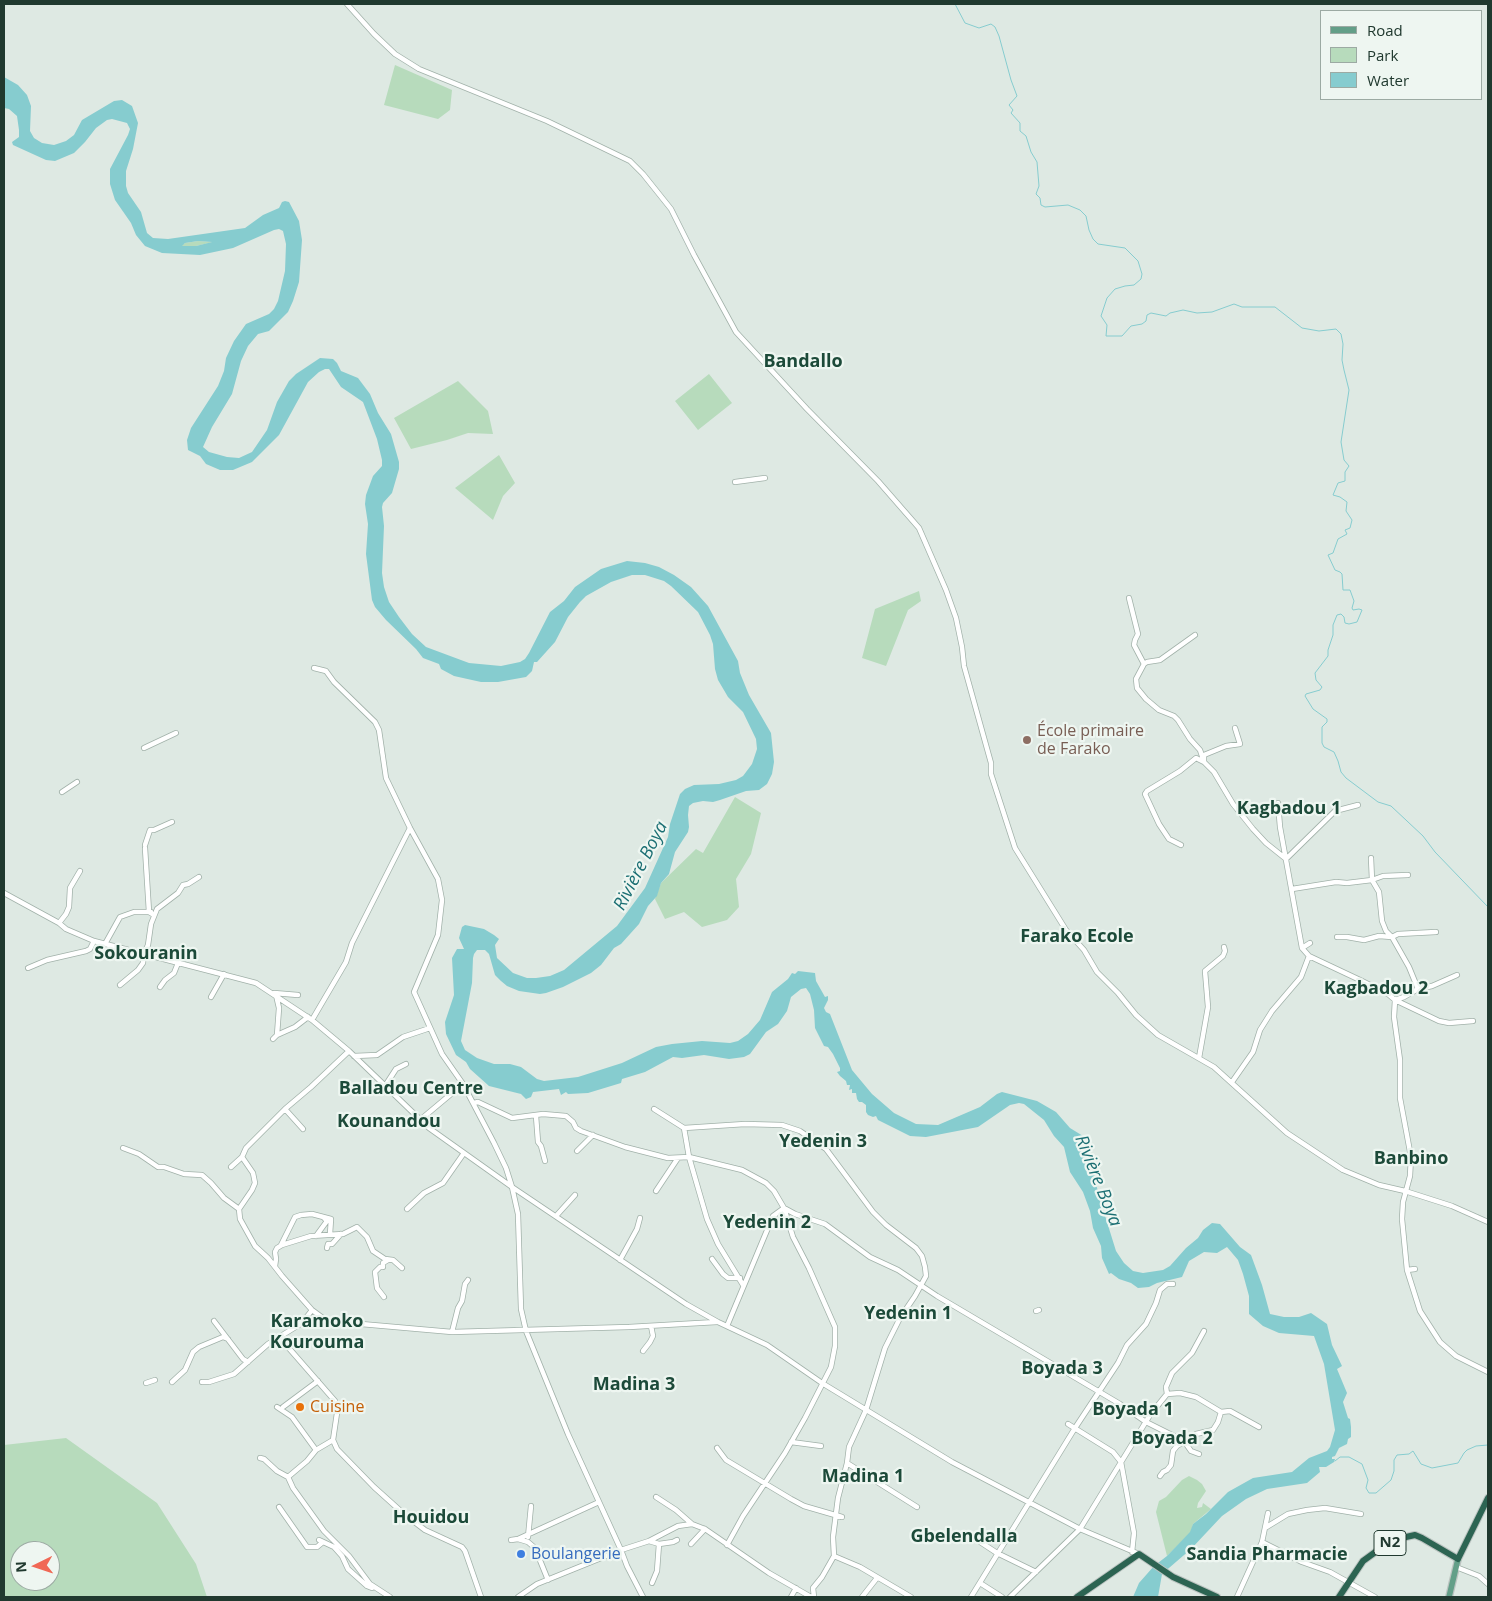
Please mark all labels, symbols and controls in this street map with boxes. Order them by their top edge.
legend [1320,10,1482,100]
text: Road [1367,20,1403,40]
text: Park [1367,45,1398,65]
text: Water [1367,70,1409,90]
district label: Bandallo [763,351,843,373]
place label: École primaire de Farako [1037,721,1144,759]
marker: École primaire de Farako [1021,734,1033,746]
district label: Kagbadou 1 [1237,798,1341,820]
water label: Rivière Boya [609,818,673,914]
district label: Farako Ecole [1020,926,1134,948]
district label: Sokouranin [94,943,198,965]
district label: Kagbadou 2 [1324,978,1428,1000]
district label: Balladou Centre [339,1078,483,1100]
district label: Kounandou [337,1111,441,1133]
district label: Yedenin 3 [779,1131,867,1153]
water label: Rivière Boya [1070,1132,1126,1230]
district label: Banbino [1374,1148,1448,1170]
district label: Yedenin 2 [723,1212,811,1234]
district label: Yedenin 1 [864,1303,952,1325]
district label: Karamoko Kourouma [270,1311,364,1354]
district label: Boyada 3 [1021,1358,1103,1380]
district label: Madina 3 [593,1374,675,1396]
place label: Cuisine [310,1397,364,1417]
district label: Boyada 1 [1092,1399,1174,1421]
marker: Cuisine [294,1401,306,1413]
district label: Boyada 2 [1131,1428,1213,1450]
district label: Madina 1 [822,1466,904,1488]
district label: Houidou [393,1507,469,1529]
district label: Gbelendalla [910,1526,1018,1548]
road number: N2 [1374,1530,1406,1556]
north arrow [10,1541,60,1591]
place label: Boulangerie [531,1544,621,1564]
district label: Sandia Pharmacie [1186,1544,1348,1566]
marker: Boulangerie [515,1548,527,1560]
text: N [11,1561,30,1573]

